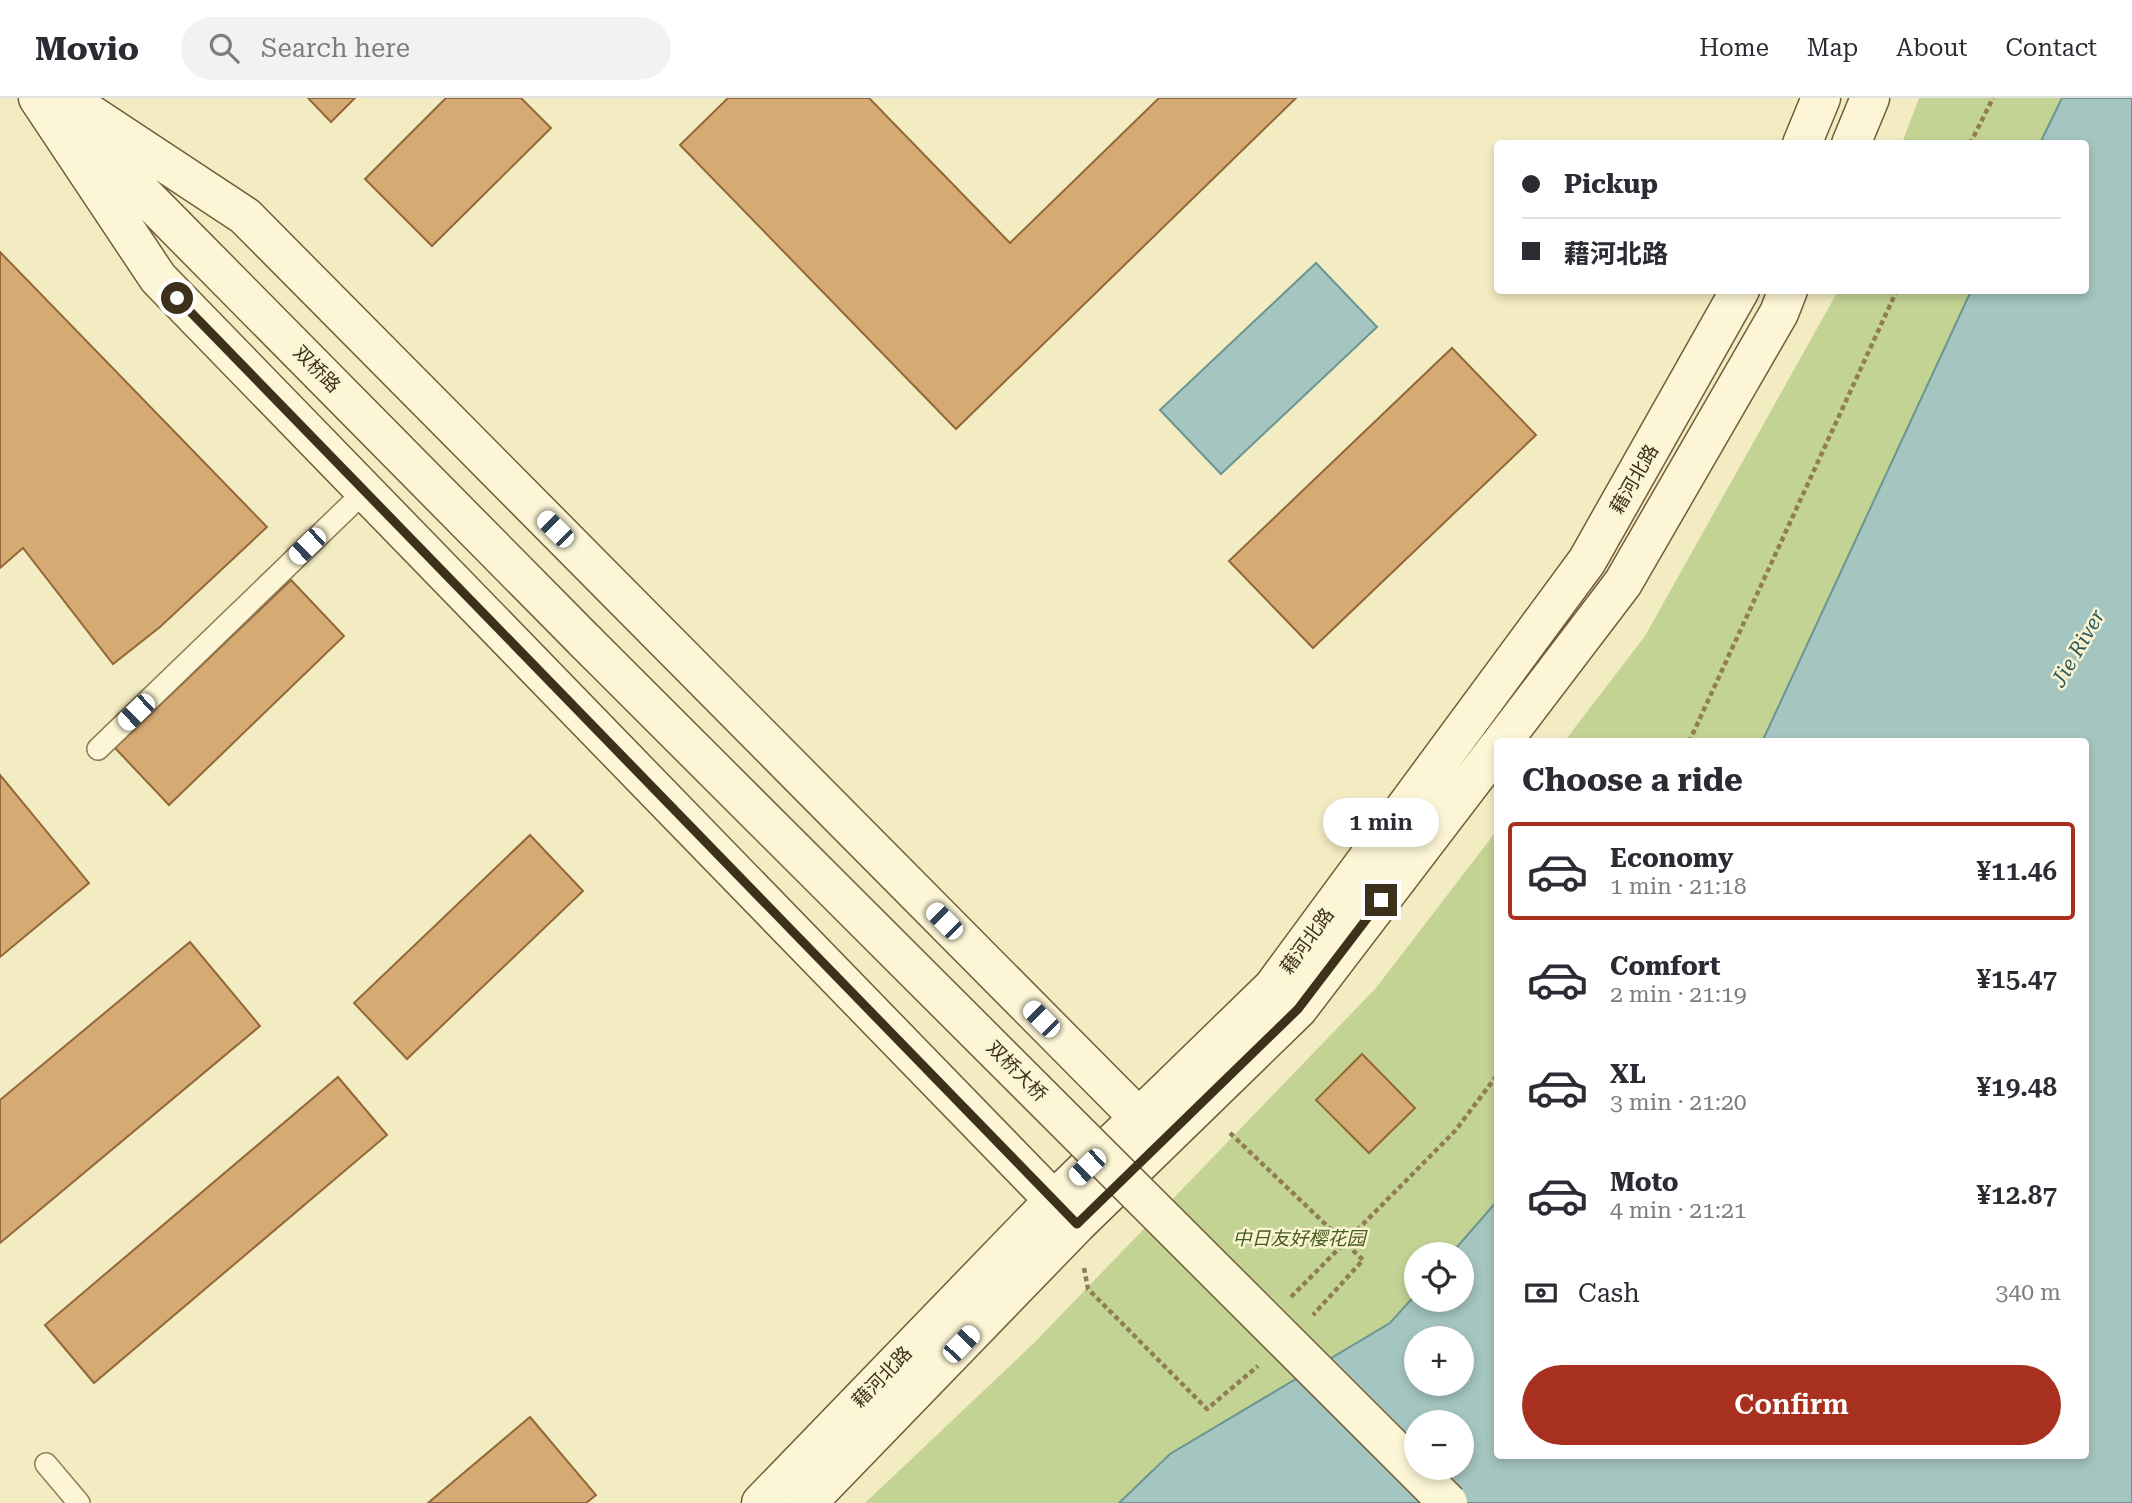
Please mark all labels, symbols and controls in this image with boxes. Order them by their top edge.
search box [181,17,671,80]
text: Movio [35,29,139,68]
icon: search [205,29,243,67]
text: Search here [261,33,410,63]
text: Home [1699,34,1769,62]
text: Map [1807,34,1858,62]
text: About [1896,34,1967,62]
text: Contact [2005,34,2097,62]
text: Pickup [1564,169,1658,199]
text: 藉河北路 [1564,239,1668,269]
route start [161,282,193,314]
street label: 双桥路 [289,341,345,397]
street label: 藉河北路 [1605,440,1663,518]
car [533,507,578,551]
car [285,524,330,568]
water label: Jie River [2046,605,2110,692]
car [114,690,159,734]
text: Choose a ride [1522,761,1743,799]
callout: 1 min [1323,798,1439,848]
text: 1 min [1349,809,1413,836]
icon: car [1526,840,1589,903]
text: Economy [1610,843,1733,873]
text: ¥11.46 [1977,856,2057,886]
text: 1 min · 21:18 [1610,873,1747,900]
route end [1365,884,1397,916]
car [922,899,967,943]
street label: 藉河北路 [1275,903,1339,979]
icon: car [1526,948,1589,1011]
text: Comfort [1610,951,1720,981]
text: ¥15.47 [1977,964,2057,994]
text: 2 min · 21:19 [1610,981,1747,1008]
car [1019,997,1064,1041]
street label: 双桥大桥 [982,1036,1052,1106]
icon: car [1526,1056,1589,1119]
text: XL [1610,1059,1646,1089]
text: ¥19.48 [1977,1072,2057,1102]
text: 3 min · 21:20 [1610,1089,1747,1116]
car [1065,1145,1110,1189]
icon: car [1526,1164,1589,1227]
text: Moto [1610,1167,1679,1197]
text: ¥12.87 [1977,1180,2057,1210]
text: 4 min · 21:21 [1610,1197,1747,1224]
park label: 中日友好樱花园 [1232,1227,1368,1250]
map controls [1404,1242,1474,1480]
button: locate [1404,1242,1474,1312]
icon: cash [1522,1274,1560,1312]
text: Cash [1578,1278,1640,1308]
text: 340 m [1996,1279,2061,1306]
car [939,1322,984,1366]
button: + [1404,1326,1474,1396]
street label: 藉河北路 [847,1342,917,1412]
button: Confirm [1522,1365,2061,1445]
button: − [1404,1410,1474,1480]

